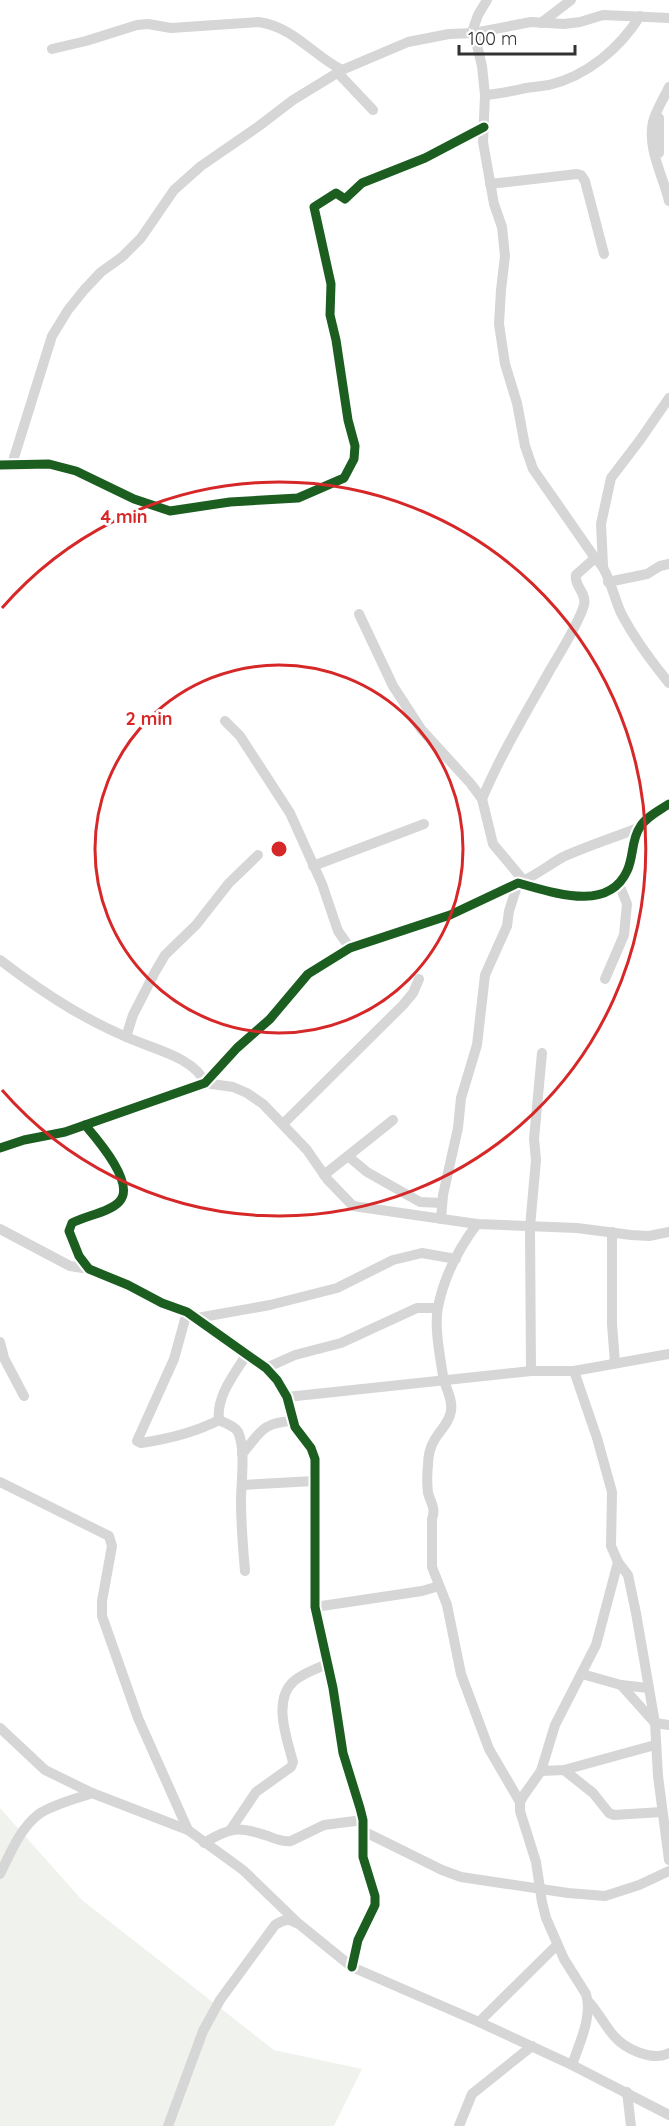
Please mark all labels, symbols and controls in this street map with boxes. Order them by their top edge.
scale bar [459,18,574,56]
text: 100 m [468,27,517,50]
text: 4 min [100,505,148,528]
text: 2 min [126,707,172,730]
centre of rings [269,839,289,859]

